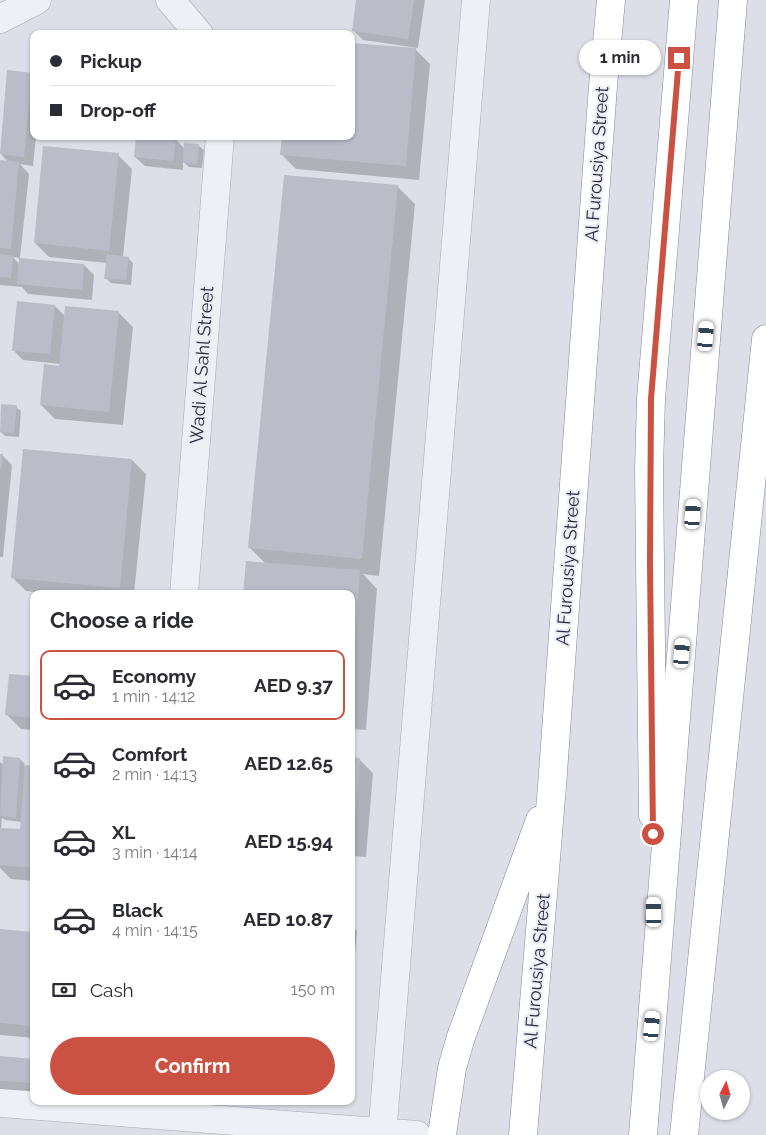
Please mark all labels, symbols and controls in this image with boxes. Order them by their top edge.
callout: 1 min [579,40,662,76]
route end [668,47,690,69]
text: 1 min [600,48,640,67]
text: Pickup [80,50,142,72]
street label: Al Furousiya Street [581,86,612,242]
text: Drop-off [80,99,156,121]
street label: Wadi Al Sahl Street [186,285,217,445]
car [697,320,714,352]
street label: Al Furousiya Street [552,490,583,646]
car [684,499,701,529]
text: Choose a ride [50,607,194,633]
car [673,637,690,669]
icon: car [52,663,97,708]
text: Economy [112,665,196,687]
text: AED 9.37 [254,674,333,696]
text: 1 min · 14:12 [112,687,195,706]
icon: car [52,741,97,786]
text: Comfort [112,743,187,765]
text: AED 12.65 [244,752,333,774]
text: 2 min · 14:13 [112,765,197,784]
icon: car [52,819,97,864]
text: XL [112,821,135,843]
route start [642,823,664,845]
text: AED 15.94 [244,830,333,852]
text: 3 min · 14:14 [112,843,198,862]
street label: Al Furousiya Street [519,892,554,1049]
icon: car [52,897,97,942]
car [646,897,661,927]
text: Black [112,899,163,921]
text: AED 10.87 [243,908,333,930]
text: 4 min · 14:15 [112,921,198,940]
icon: cash [50,976,78,1004]
text: Cash [90,979,134,1001]
text: 150 m [291,980,335,999]
car [643,1010,660,1042]
button: Confirm [50,1037,335,1095]
north arrow [700,1070,750,1120]
map controls [700,1070,750,1120]

